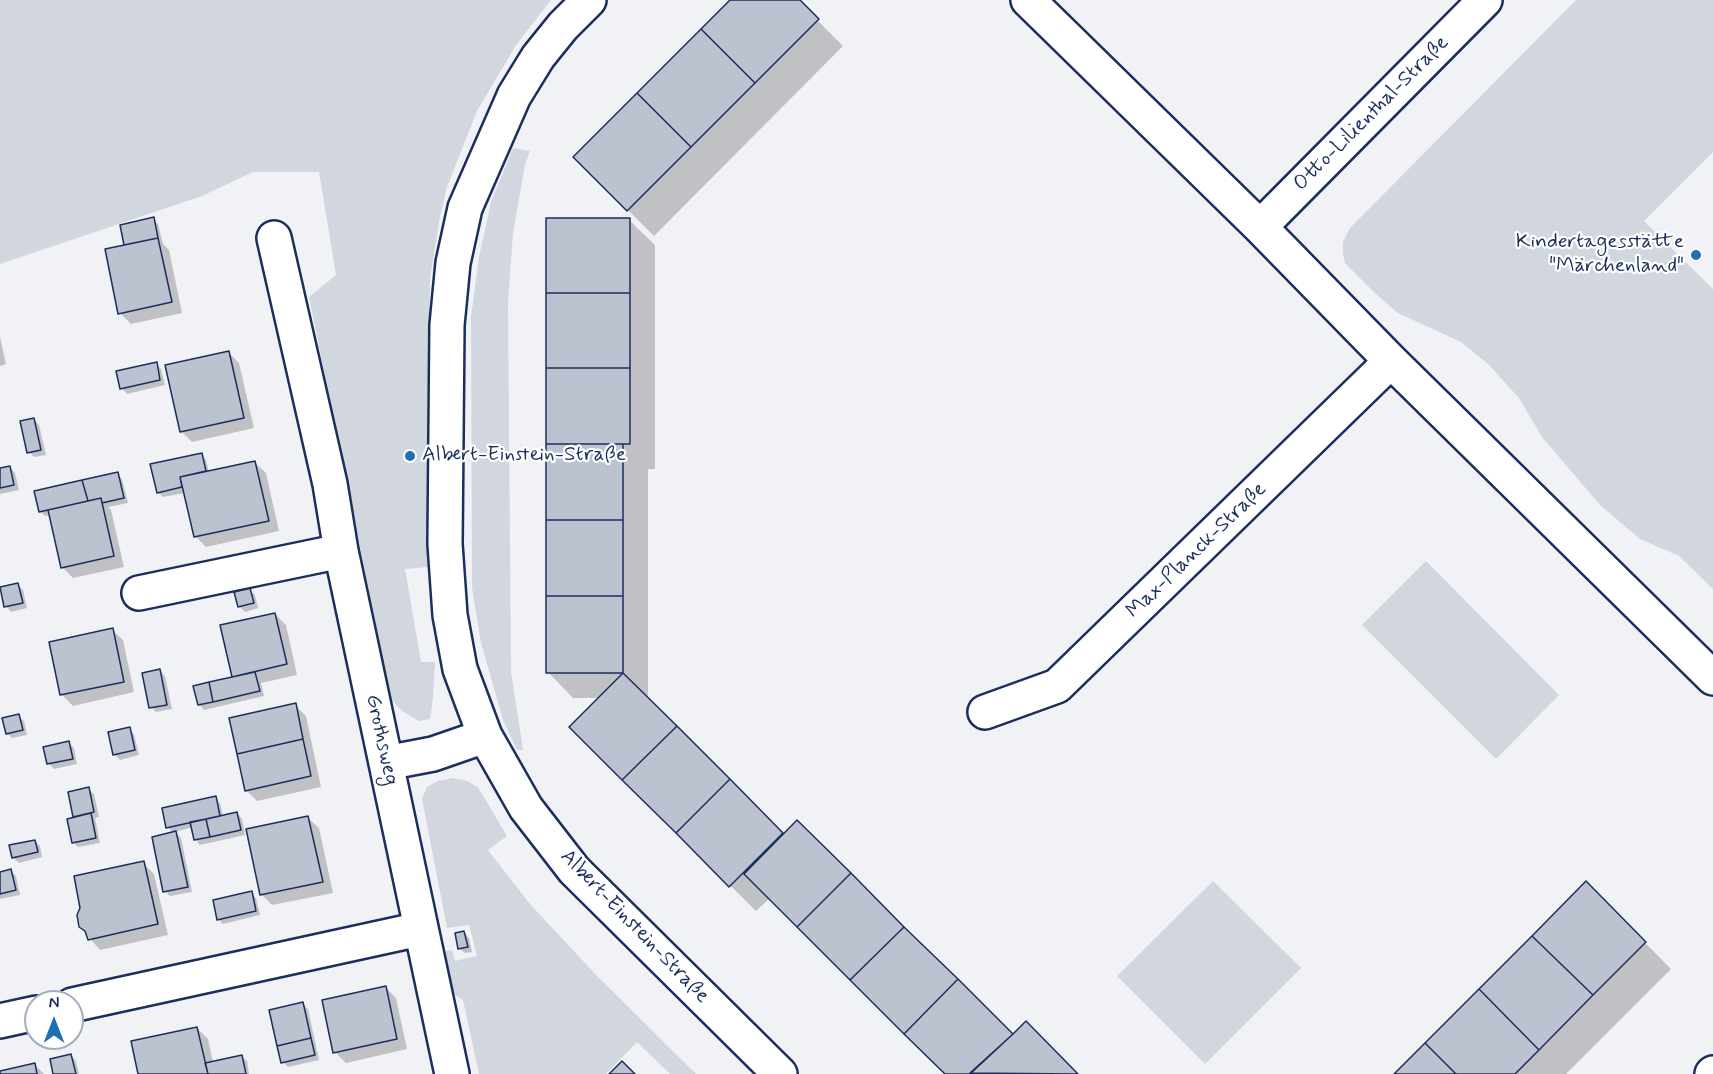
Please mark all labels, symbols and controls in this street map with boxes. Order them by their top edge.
street label: Otto-Lilienthal-Straße [1289,31,1455,197]
place label: Kindertagesstätte "Märchenland" [1516,230,1684,280]
marker: Kindertagesstätte "Märchenland" [1689,248,1703,262]
place label: Albert-Einstein-Straße [422,443,626,469]
marker: Albert-Einstein-Straße [403,449,417,463]
street label: Max-Planck-Straße [1122,478,1272,624]
street label: Grothsweg [359,692,403,788]
street label: Albert-Einstein-Straße [554,845,714,1009]
north arrow [24,990,84,1050]
text: N [49,993,59,1014]

